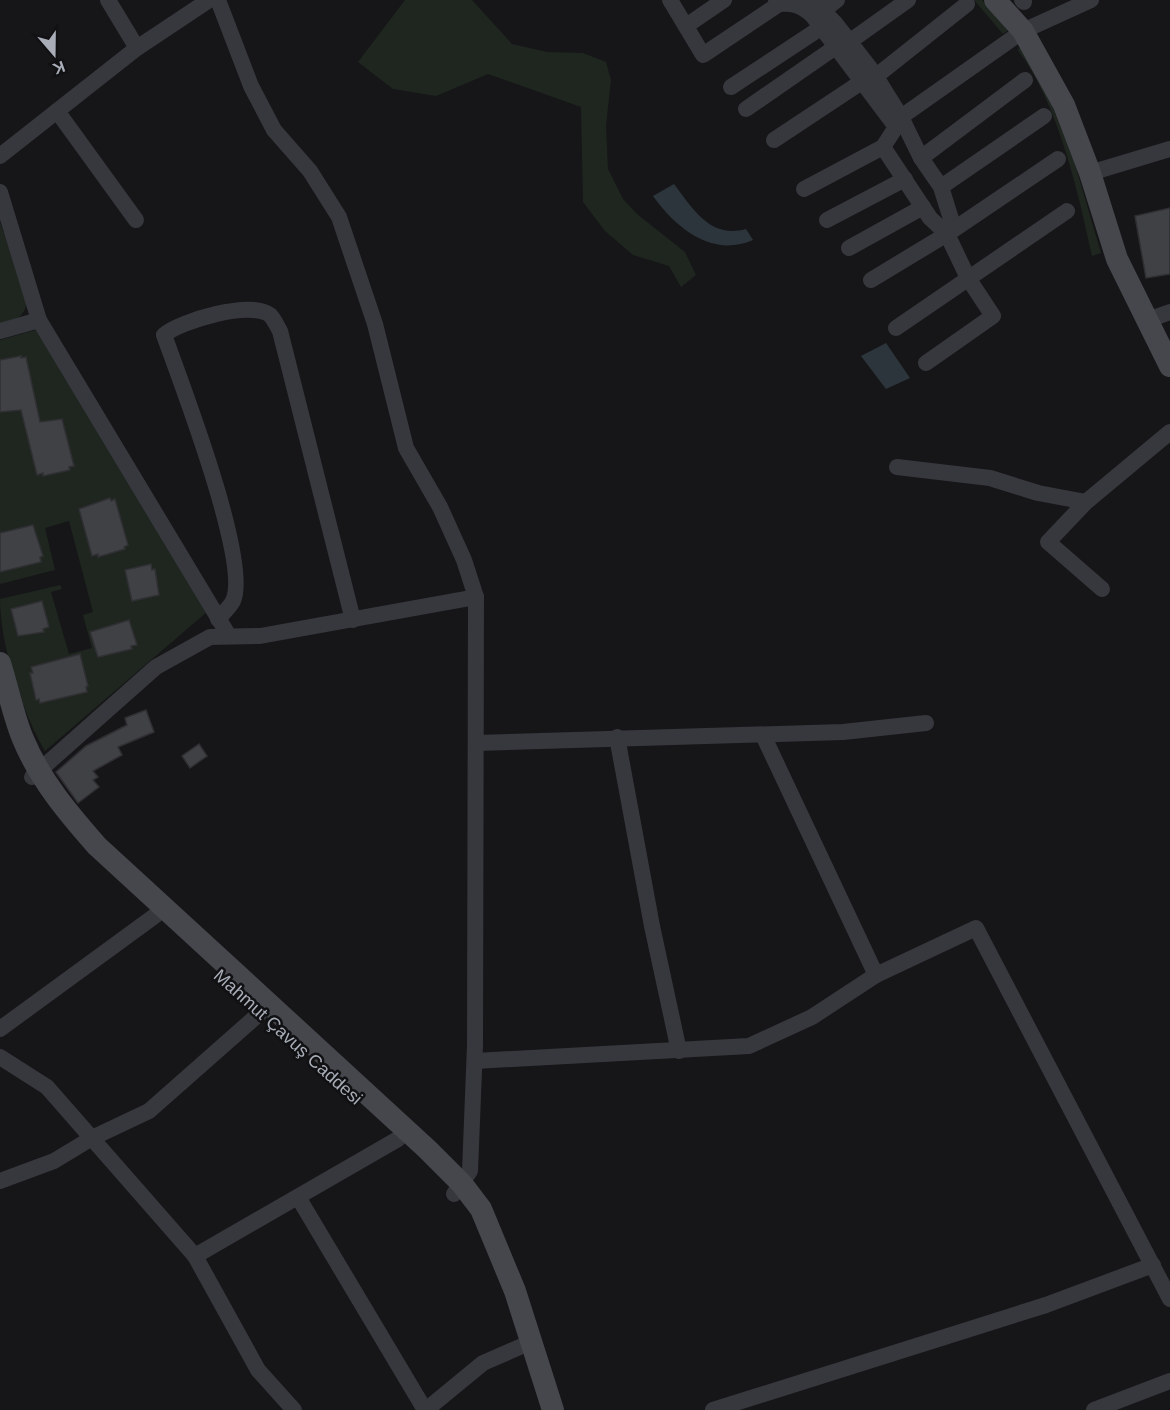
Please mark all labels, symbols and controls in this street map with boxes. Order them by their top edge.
north arrow [24,24,84,84]
text: K [50,58,67,78]
street label: Mahmut Çavuş Caddesi [210,965,366,1109]

